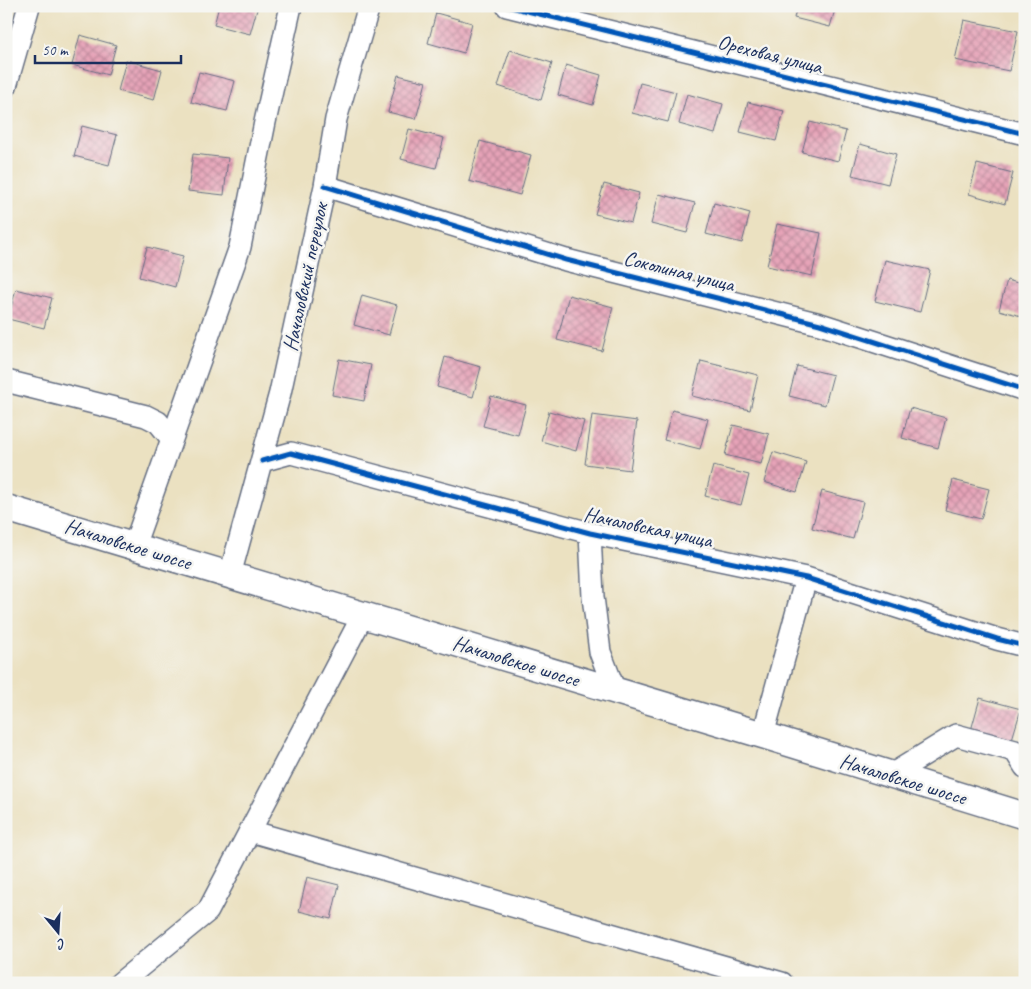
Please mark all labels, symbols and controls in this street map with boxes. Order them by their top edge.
street label: Ореховая улица [715,28,827,80]
scale bar [35,32,181,64]
text: 50 m [42,41,69,60]
street label: Началовский переулок [277,198,334,353]
street label: Соколиная улица [621,245,739,298]
street label: Началовская улица [581,501,716,554]
street label: Началовское шоссе [62,512,196,576]
street label: Началовское шоссе [450,629,584,693]
street label: Началовское шоссе [837,747,971,811]
north arrow [32,906,82,956]
text: С [54,935,68,954]

